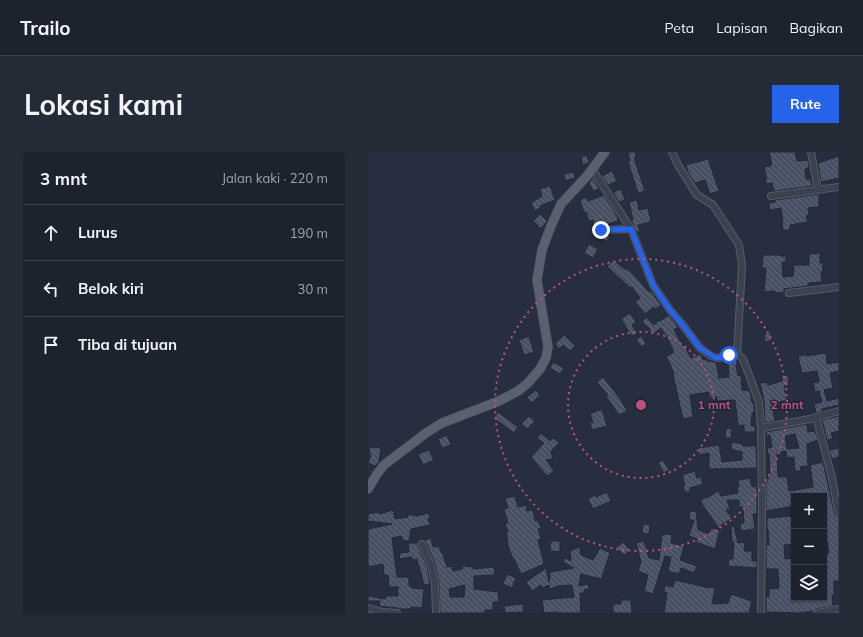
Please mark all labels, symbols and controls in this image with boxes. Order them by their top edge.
text: Trailo [20,16,71,40]
text: Peta [665,19,694,37]
text: Lapisan [716,19,768,37]
text: Bagikan [790,19,843,37]
button: Rute [772,85,839,123]
text: Lokasi kami [24,87,183,122]
text: 3 mnt [40,168,87,189]
text: Jalan kaki · 220 m [222,170,328,186]
route end [592,221,610,239]
icon: ahead [40,222,62,244]
text: Lurus [78,223,118,242]
text: 190 m [290,225,328,241]
icon: left [40,278,62,300]
text: Belok kiri [78,279,144,298]
text: 30 m [298,281,328,297]
icon: arrive [40,334,62,356]
text: Tiba di tujuan [78,335,177,354]
route start [720,346,738,364]
text: 1 mnt [697,397,731,412]
text: 2 mnt [770,397,804,412]
centre of rings [634,398,648,412]
map controls [791,493,827,601]
button: + [791,493,827,529]
button: − [791,529,827,565]
button: layers [791,565,827,601]

